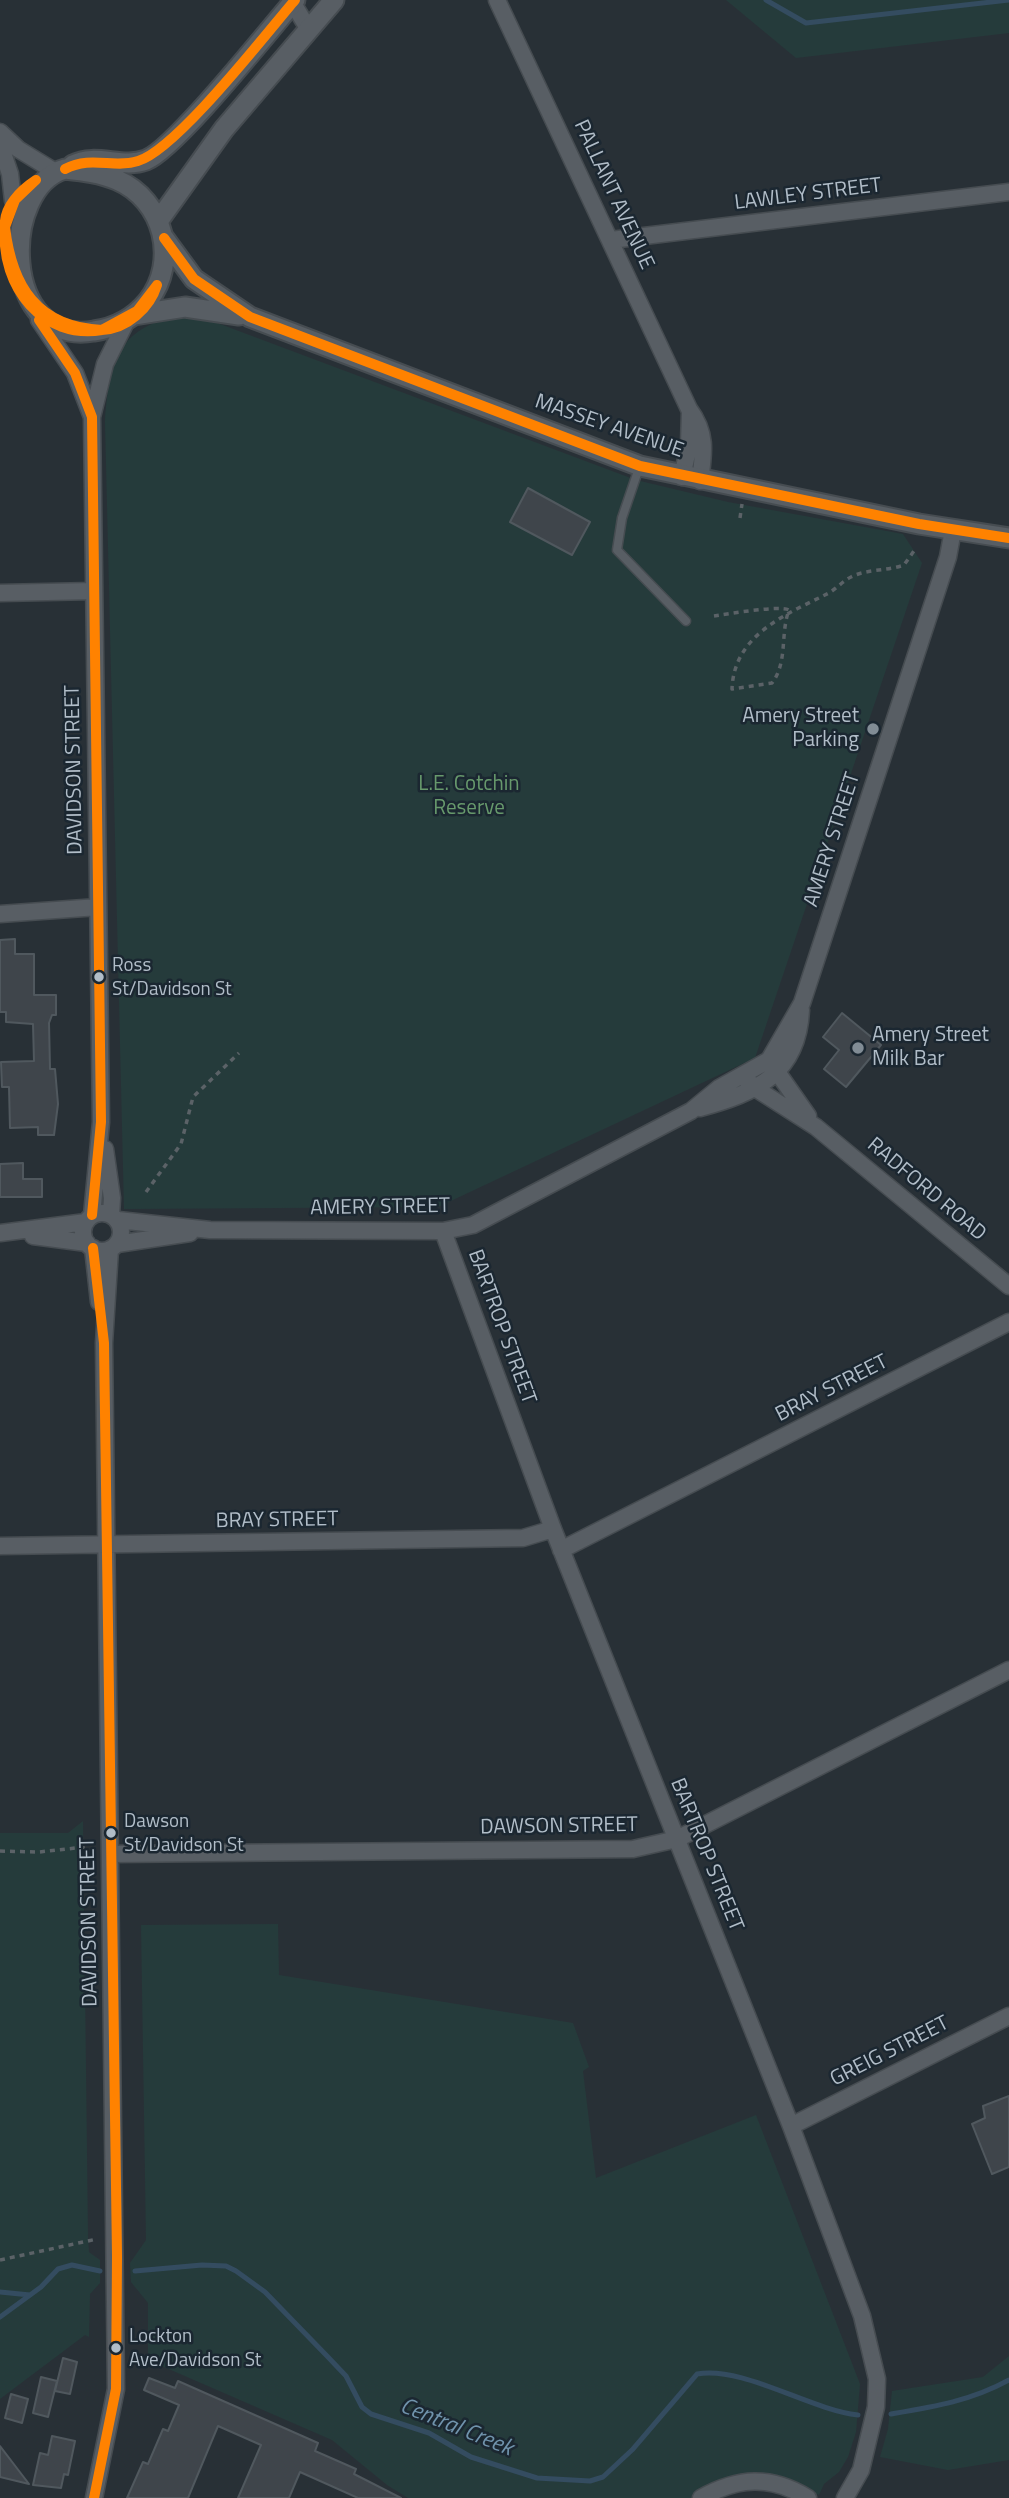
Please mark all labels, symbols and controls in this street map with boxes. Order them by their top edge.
street label: PALLANT AVENUE [567,116,659,274]
street label: LAWLEY STREET [733,173,883,217]
street label: MASSEY AVENUE [531,390,687,464]
street label: DAVIDSON STREET [61,685,89,855]
place label: Amery Street Parking [742,704,859,754]
marker: Amery Street Parking [865,721,881,737]
street label: AMERY STREET [799,770,867,910]
park label: L.E. Cotchin Reserve [418,772,520,822]
place label: Ross St/Davidson St [112,955,232,999]
marker: Ross St/Davidson St [92,970,106,984]
place label: Amery Street Milk Bar [872,1023,989,1073]
marker: Amery Street Milk Bar [850,1040,866,1056]
street label: RADFORD ROAD [862,1133,990,1247]
street label: AMERY STREET [310,1194,450,1222]
street label: BARTROP STREET [461,1246,541,1408]
street label: BRAY STREET [772,1350,892,1428]
street label: BRAY STREET [215,1507,339,1535]
street label: BARTROP STREET [664,1775,748,1935]
place label: Dawson St/Davidson St [124,1811,244,1855]
street label: DAWSON STREET [480,1813,638,1841]
marker: Dawson St/Davidson St [104,1826,118,1840]
street label: DAVIDSON STREET [76,1837,104,2007]
street label: GREIG STREET [826,2011,954,2093]
place label: Lockton Ave/Davidson St [129,2326,261,2370]
marker: Lockton Ave/Davidson St [109,2341,123,2355]
water label: Central Creek [396,2393,516,2463]

